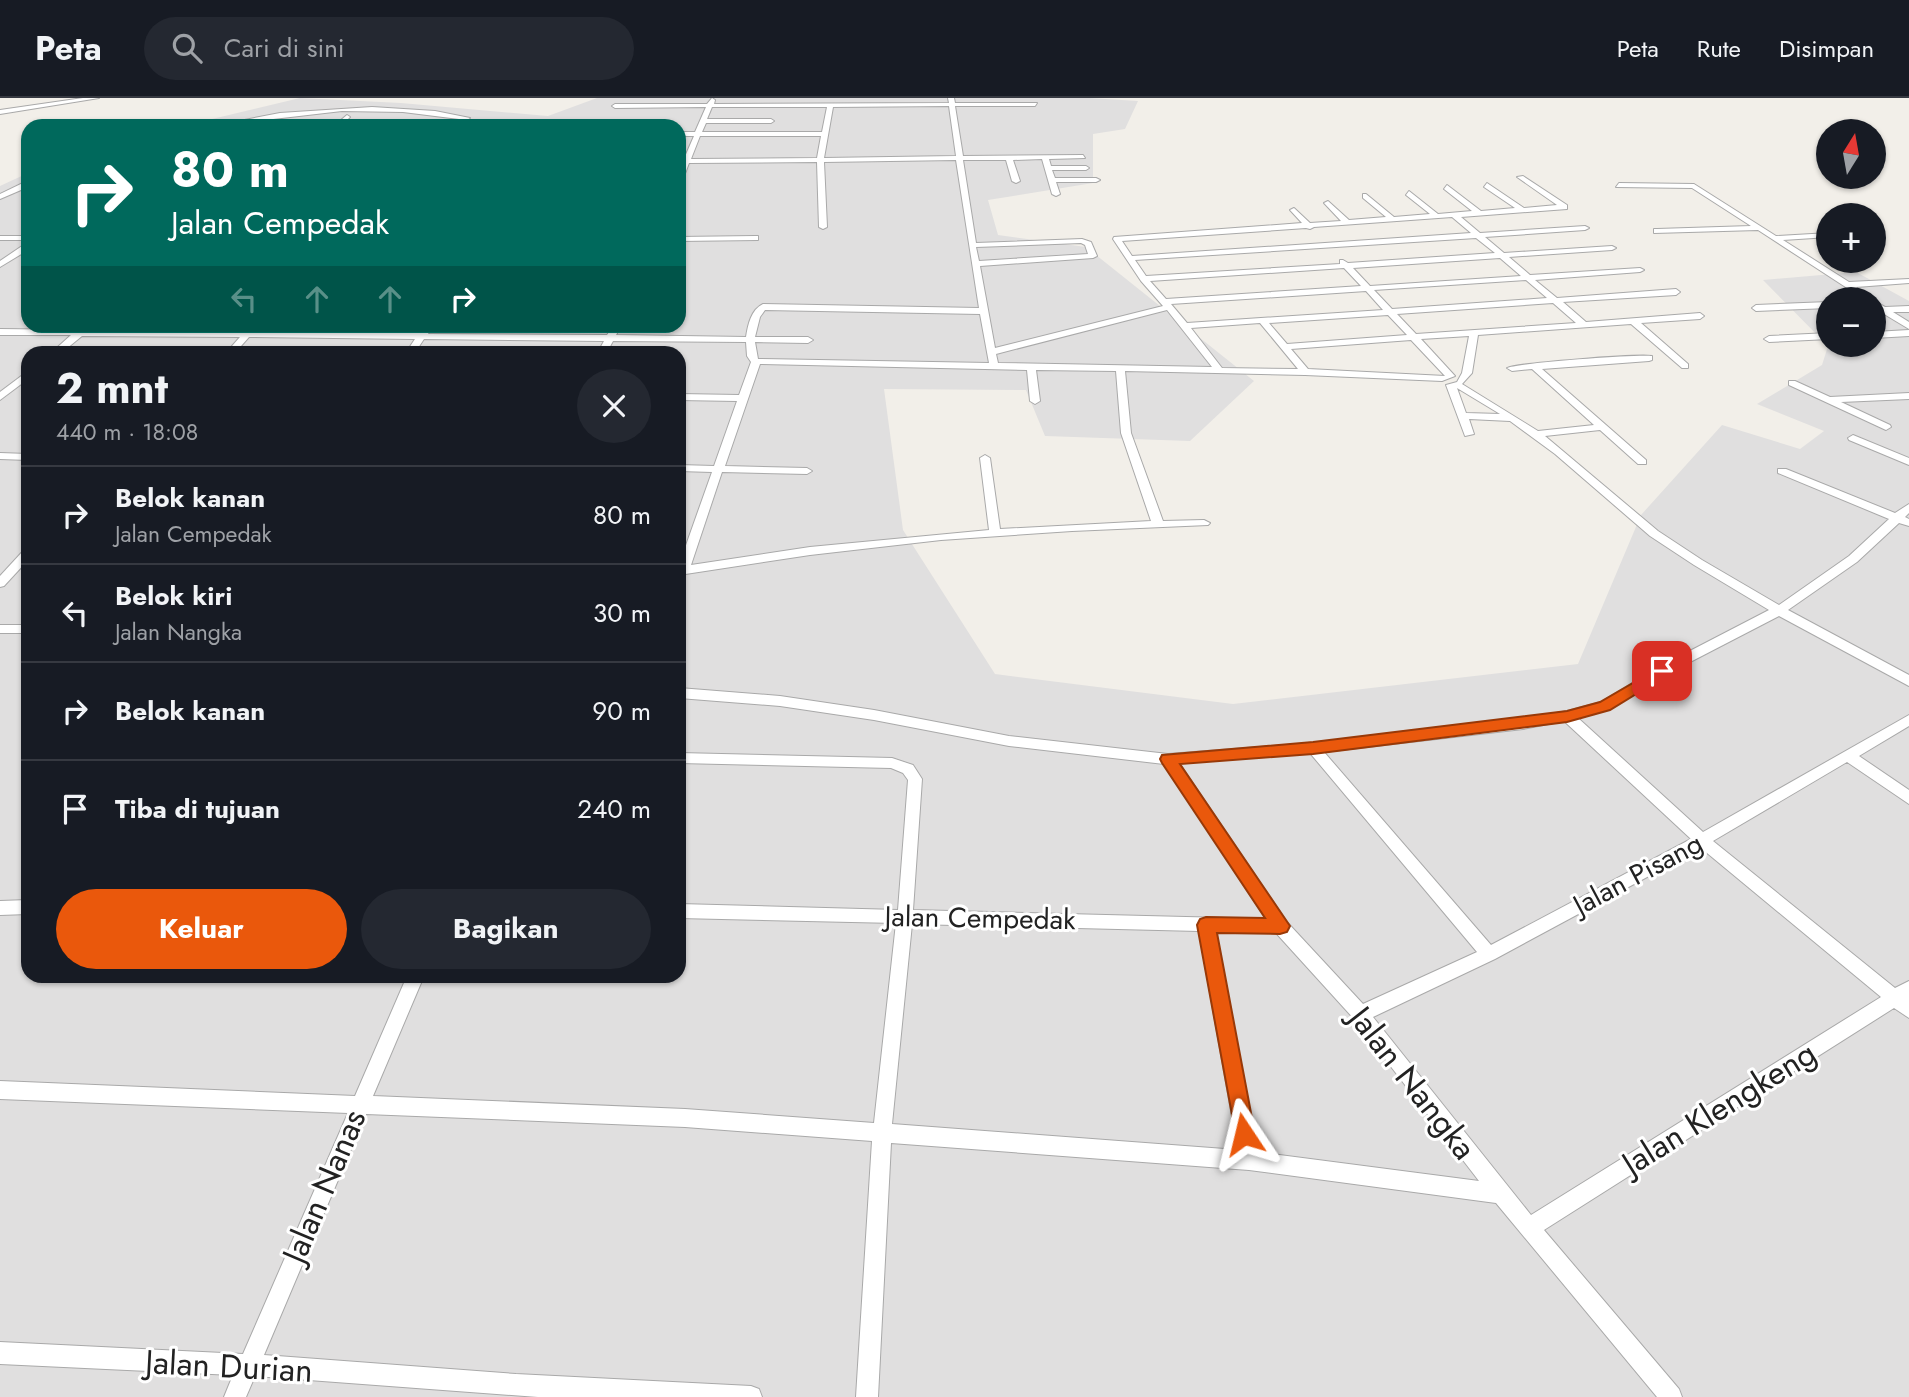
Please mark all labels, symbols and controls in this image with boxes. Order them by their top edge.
search box [144,17,634,80]
text: Peta [35,25,102,72]
icon: search [168,29,206,67]
text: Cari di sini [224,29,345,67]
text: Peta [1617,31,1659,66]
text: Rute [1697,31,1741,66]
text: Disimpan [1779,31,1874,66]
north arrow [1816,119,1886,189]
map controls [1816,119,1886,357]
text: 80 m [171,135,289,205]
icon: right [56,147,147,238]
text: Jalan Cempedak [171,200,389,246]
button: + [1816,203,1886,273]
icon: left [225,280,263,318]
icon: ahead [298,280,336,318]
icon: ahead [371,280,409,318]
icon: right [444,280,482,318]
button: − [1816,287,1886,357]
text: 2 mnt [56,358,168,419]
button: close [577,369,651,443]
text: 440 m · 18:08 [56,415,198,449]
text: Belok kanan [115,479,265,517]
icon: right [56,496,94,534]
text: 80 m [593,496,651,534]
text: Jalan Cempedak [115,517,272,551]
text: Belok kiri [115,577,232,615]
icon: left [56,594,94,632]
text: 30 m [593,594,651,632]
text: Jalan Nangka [115,615,242,649]
pin [1632,641,1692,701]
icon: arrive [1643,652,1681,690]
icon: right [56,692,94,730]
text: Belok kanan [115,692,265,730]
text: 90 m [592,692,651,730]
icon: arrive [56,790,94,828]
text: Tiba di tujuan [115,790,280,828]
text: 240 m [577,790,651,828]
street label: Jalan Pisang [1562,823,1710,927]
button: Keluar [56,889,347,969]
button: Bagikan [361,889,651,969]
street label: Jalan Cempedak [880,896,1076,940]
street label: Jalan Nangka [1336,993,1488,1169]
street label: Jalan Klengkeng [1609,1030,1825,1189]
position arrow [1207,1097,1281,1171]
street label: Jalan Nanas [269,1102,377,1274]
street label: Jalan Durian [140,1338,314,1394]

